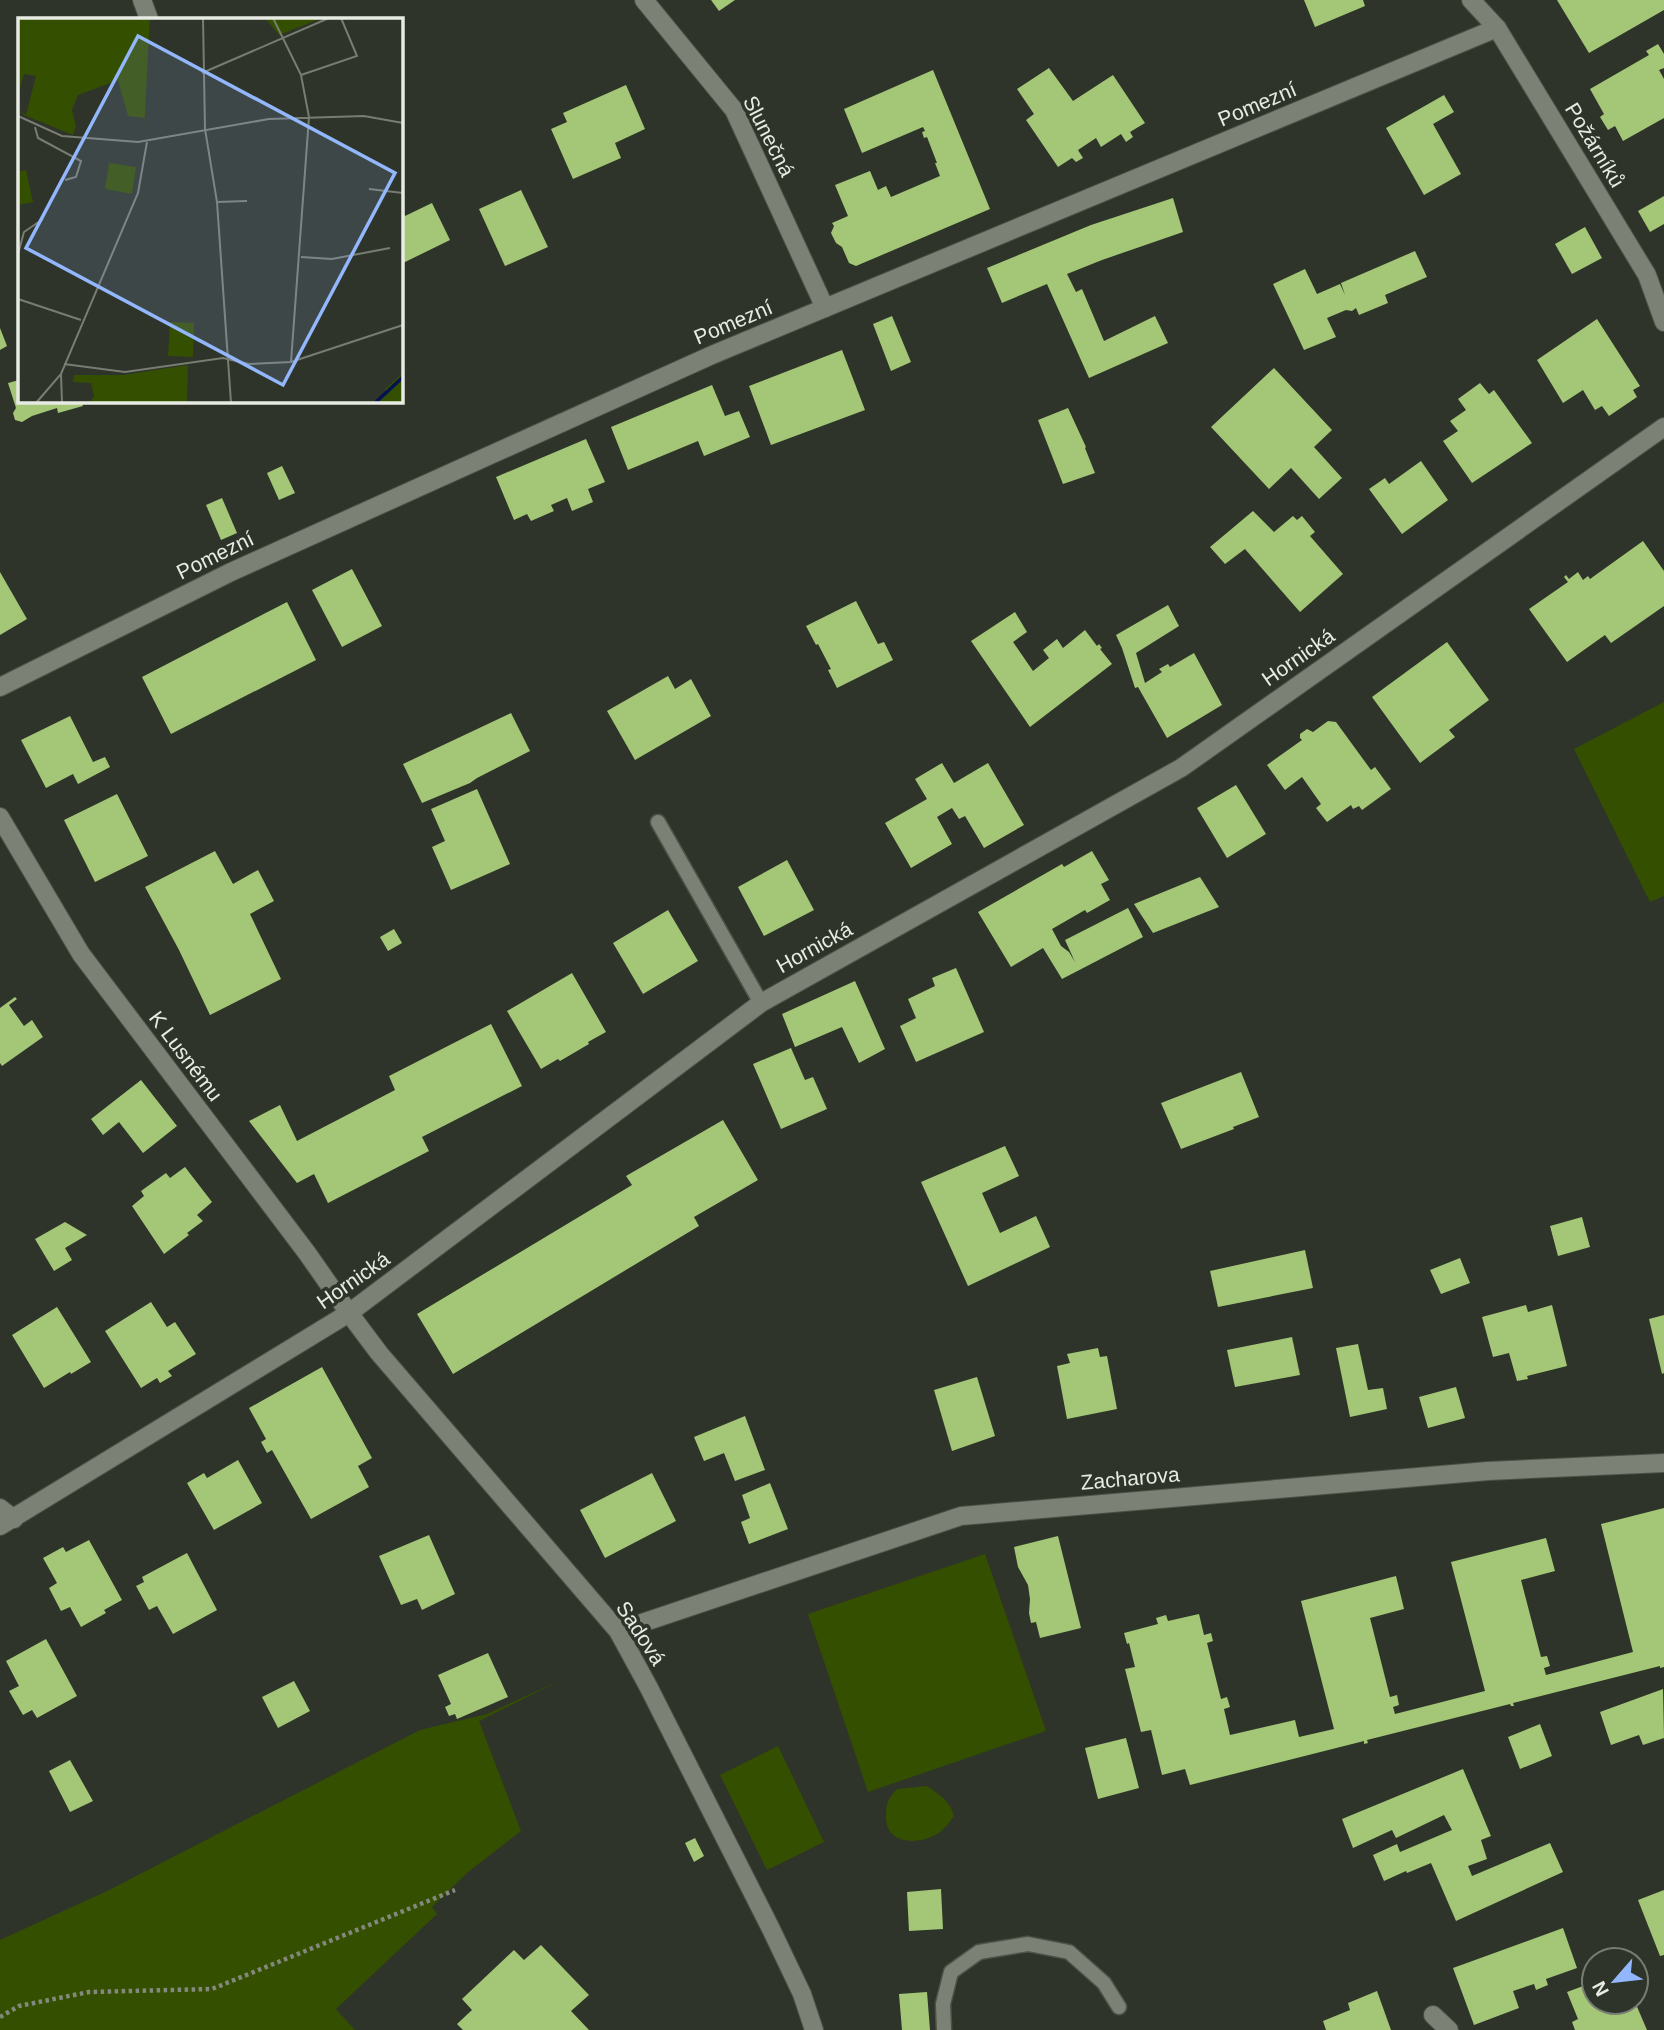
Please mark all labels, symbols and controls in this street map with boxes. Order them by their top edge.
inset map [18,18,402,402]
street label: Pomezní [1214,77,1300,131]
street label: Slunečná [739,92,799,181]
street label: Požárníků [1561,99,1629,191]
street label: Pomezní [690,295,776,349]
street label: Pomezní [173,526,257,584]
street label: Hornická [1257,624,1339,690]
street label: Hornická [772,917,856,977]
street label: K Lusnému [145,1007,227,1105]
street label: Hornická [312,1247,394,1313]
street label: Zacharova [1080,1462,1181,1494]
street label: Sadová [612,1597,670,1669]
north arrow [1580,1946,1650,2016]
text: N [1588,1978,1613,2000]

